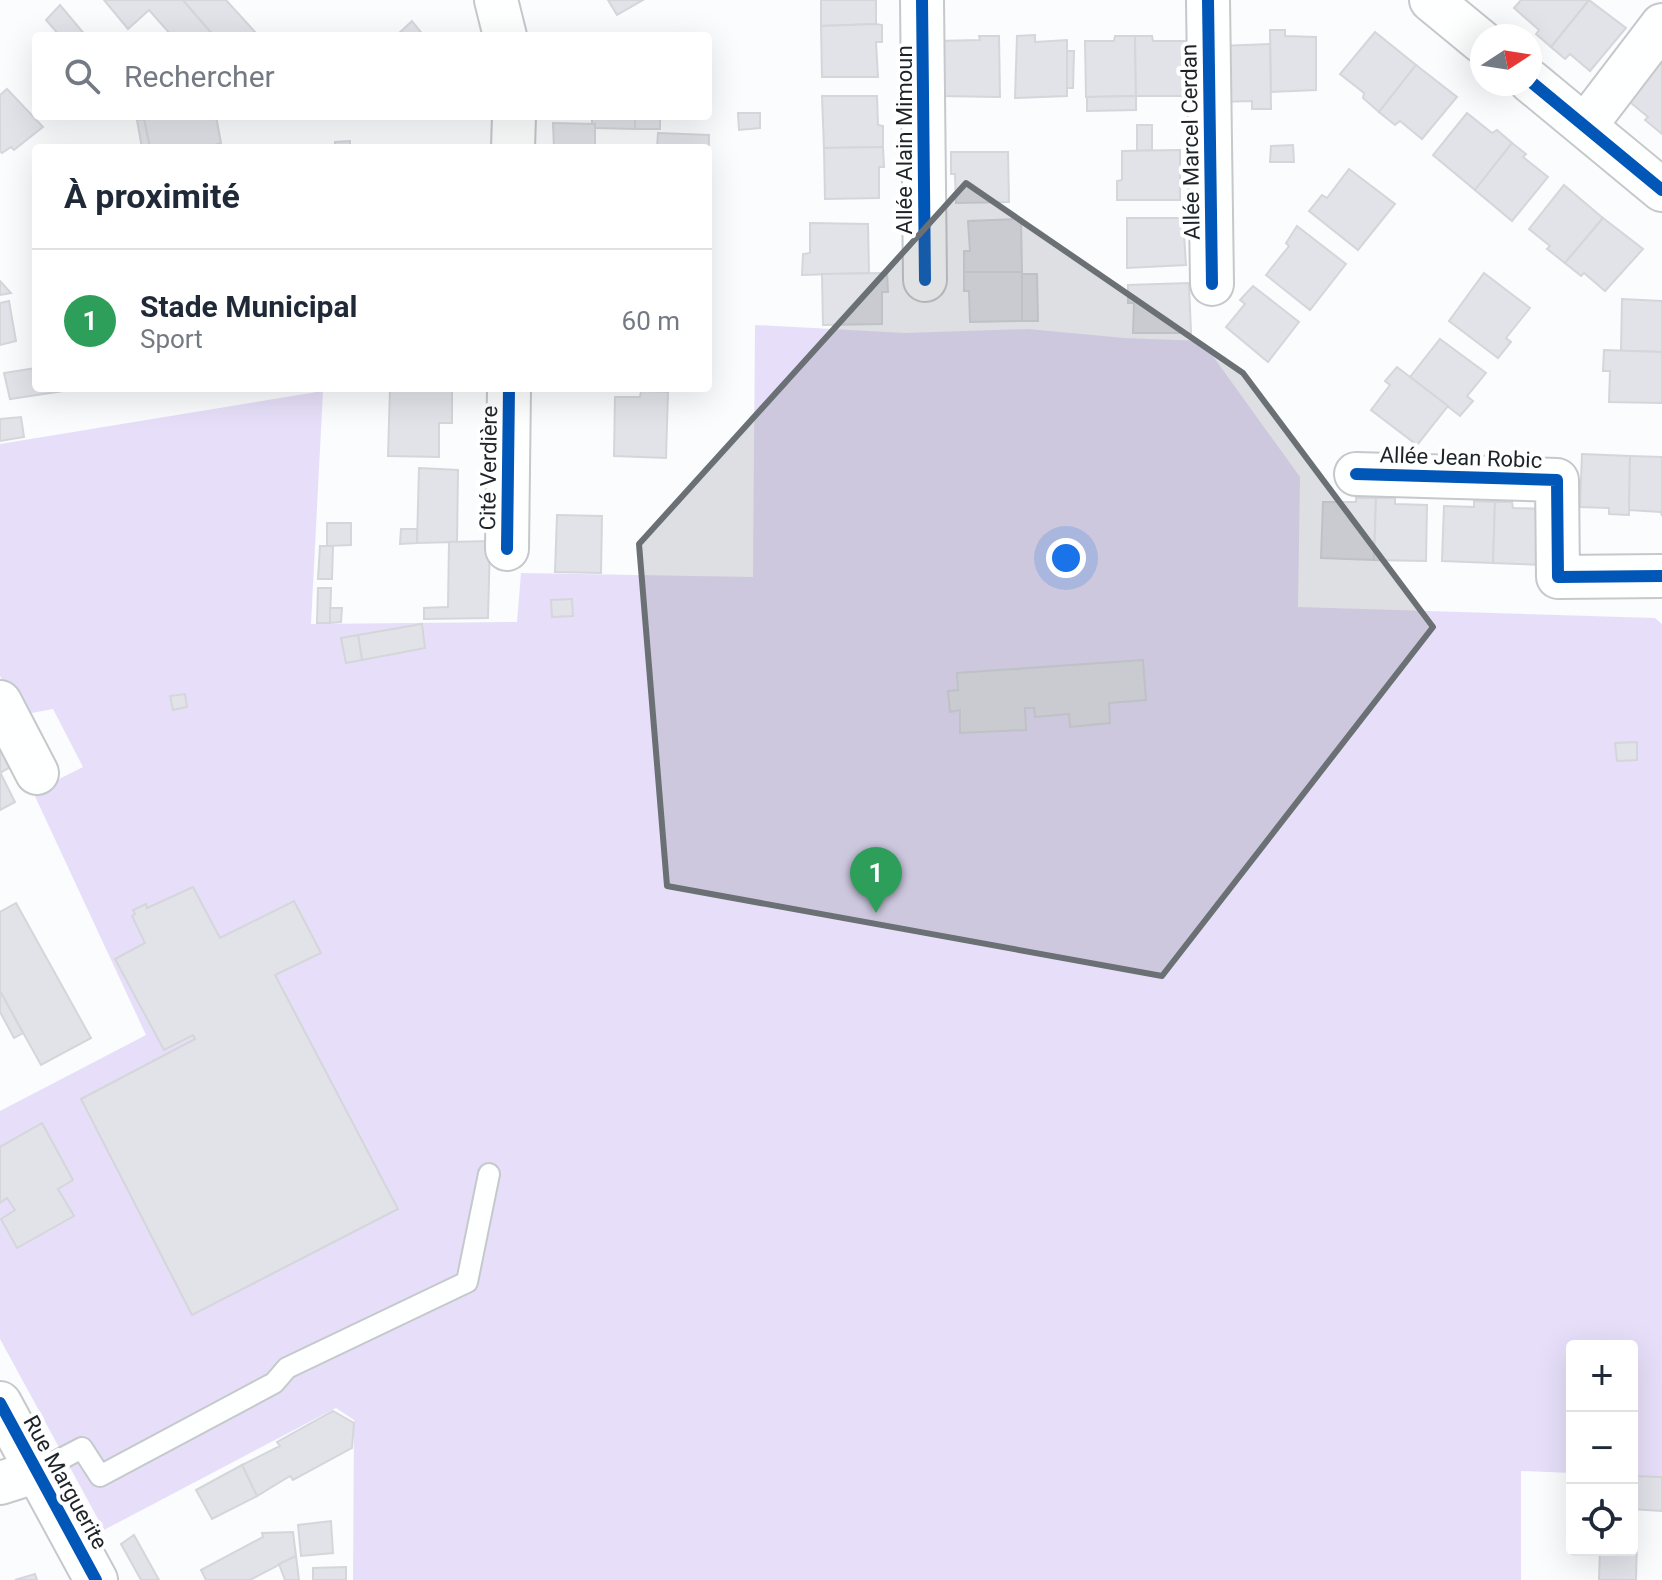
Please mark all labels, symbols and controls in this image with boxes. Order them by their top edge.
north arrow [1470,24,1542,96]
search box [32,32,712,120]
street label: Allée Marcel Cerdan [1176,44,1205,240]
street label: Allée Alain Mimoun [892,45,917,235]
icon: search [60,54,104,98]
text: Rechercher [124,59,275,94]
text: À proximité [64,176,240,216]
text: Stade Municipal [140,289,358,324]
text: 1 [83,306,97,336]
text: 60 m [622,306,680,336]
text: Sport [140,324,203,354]
street label: Cité Verdière [475,405,502,531]
street label: Allée Jean Robic [1379,442,1543,473]
your location [1046,538,1086,578]
pin: 1 [850,847,902,913]
map controls [1566,1340,1638,1556]
button: + [1566,1340,1638,1412]
street label: Rue Marguerite [18,1411,113,1553]
button: − [1566,1412,1638,1484]
button: locate [1566,1484,1638,1556]

